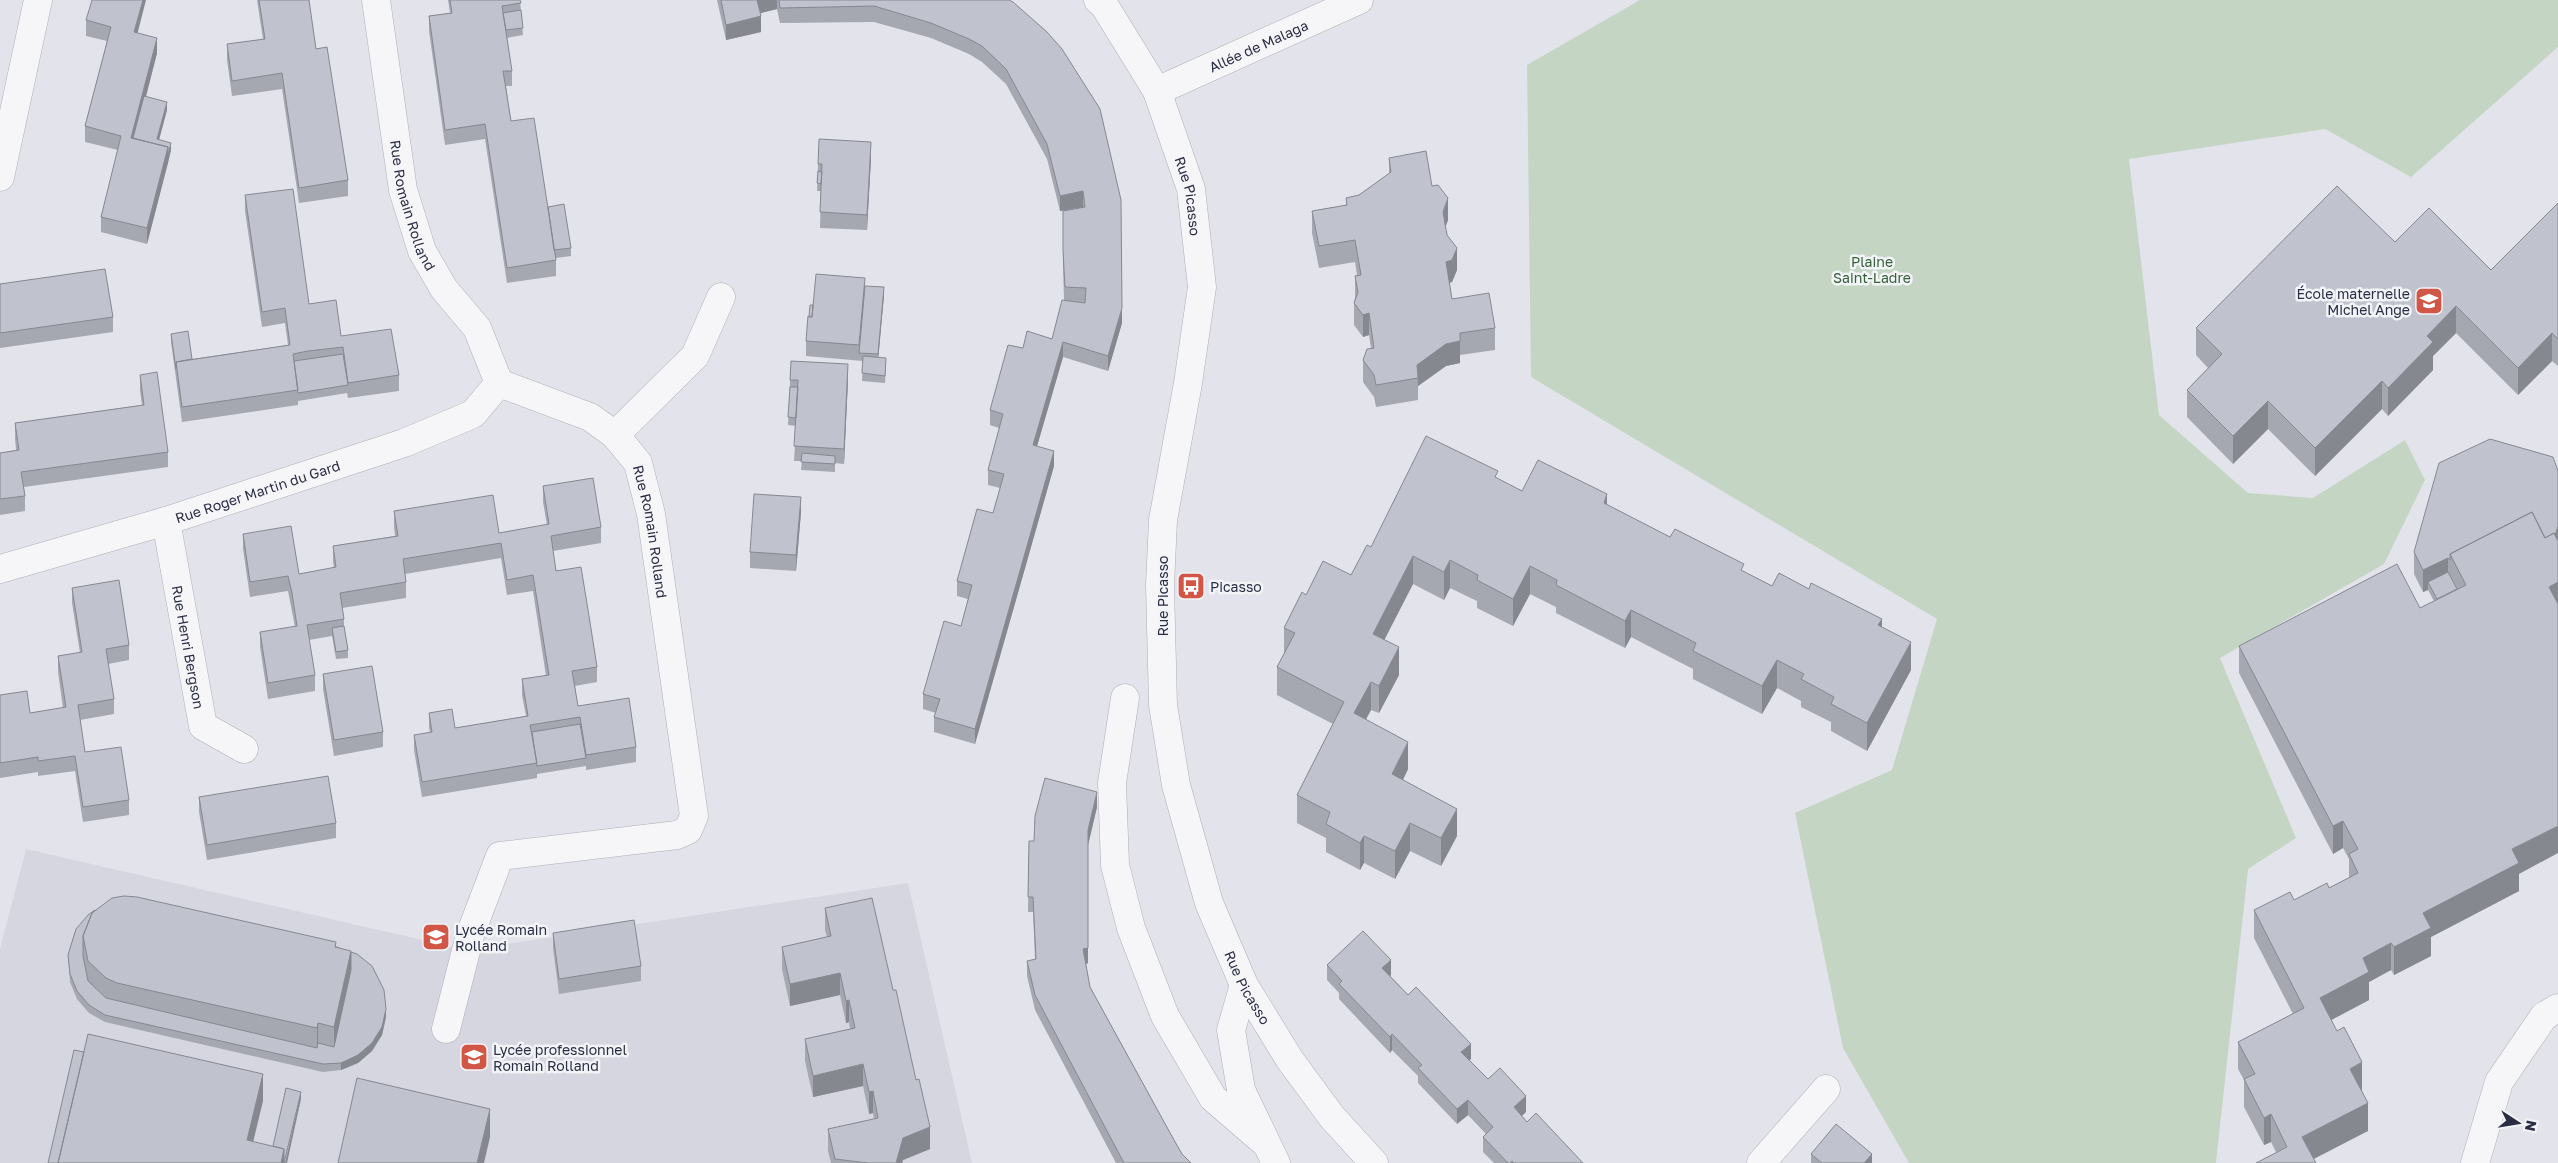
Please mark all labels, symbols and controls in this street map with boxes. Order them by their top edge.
street label: Allée de Malaga [1206,16,1310,75]
street label: Rue Romain Rolland [387,139,440,273]
street label: Rue Picasso [1172,154,1205,237]
park label: Plaine Saint-Ladre [1833,253,1911,286]
place label: École maternelle Michel Ange [2297,285,2410,318]
school or university icon: École maternelle Michel Ange [2414,286,2444,316]
street label: Rue Roger Martin du Gard [173,456,342,526]
street label: Rue Romain Rolland [630,463,671,599]
street label: Rue Picasso [1154,555,1171,637]
bus stop icon: Picasso [1176,571,1206,601]
place label: Picasso [1210,578,1262,595]
street label: Rue Henri Bergson [169,584,208,710]
place label: Lycée Romain Rolland [455,921,547,954]
school or university icon: Lycée Romain Rolland [421,922,451,952]
street label: Rue Picasso [1222,948,1274,1027]
place label: Lycée professionnel Romain Rolland [493,1041,627,1074]
school or university icon: Lycée professionnel Romain Rolland [459,1042,489,1072]
north arrow [2493,1098,2543,1148]
text: N [2522,1119,2541,1133]

